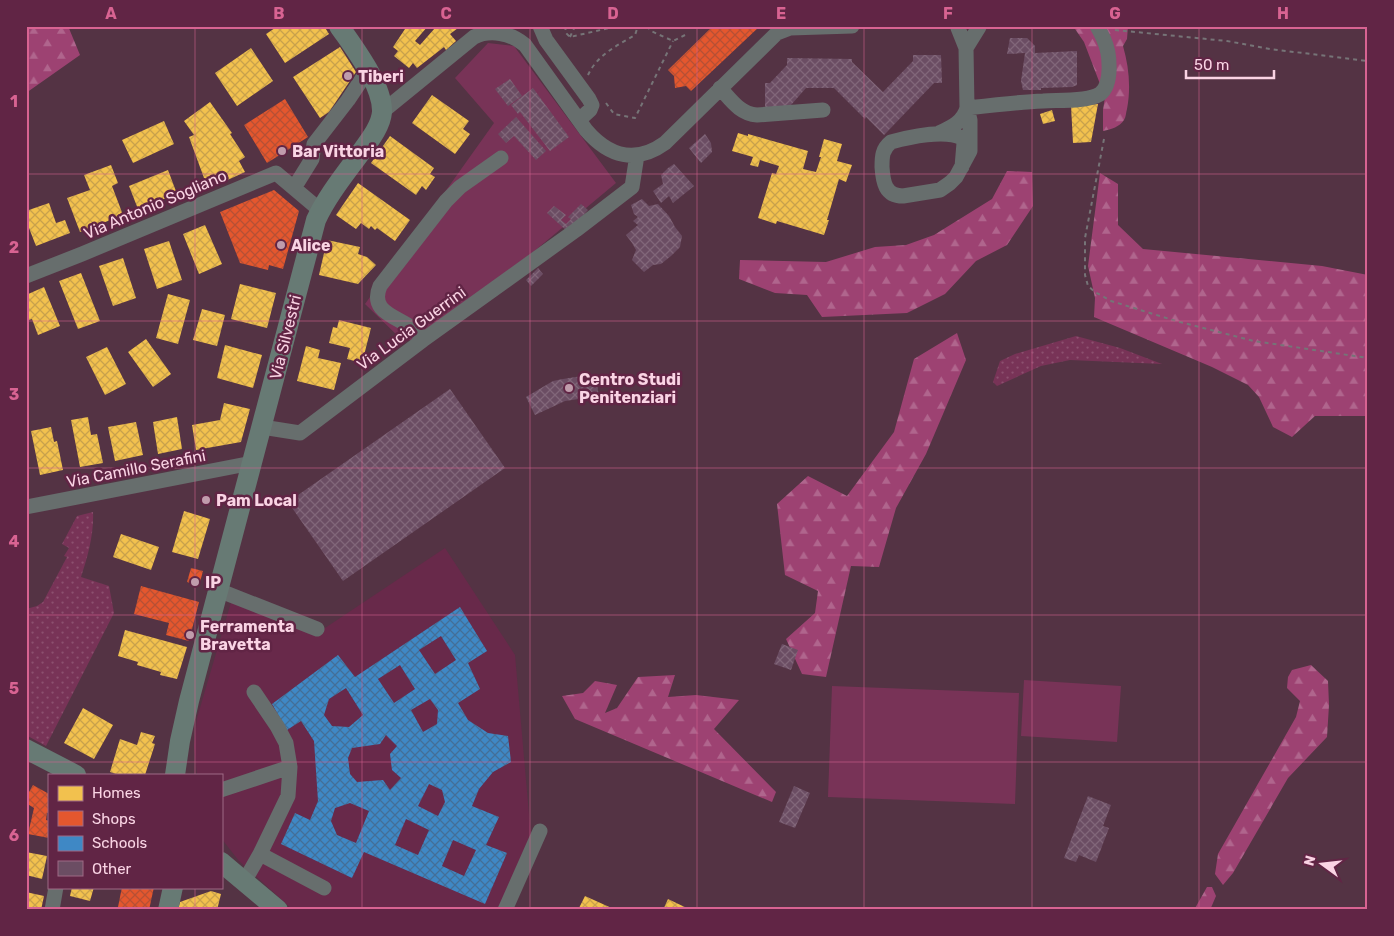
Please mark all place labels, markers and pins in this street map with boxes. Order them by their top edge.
place label: Tiberi [358,67,404,86]
marker: Tiberi [342,70,354,82]
place label: Bar Vittoria [292,142,384,161]
marker: Bar Vittoria [276,145,288,157]
place label: Alice [291,236,331,255]
marker: Alice [275,239,287,251]
place label: Centro Studi Penitenziari [579,370,681,407]
marker: Centro Studi Penitenziari [563,382,575,394]
place label: Pam Local [216,491,297,510]
marker: Pam Local [200,494,212,506]
place label: IP [205,573,221,592]
marker: IP [189,576,201,588]
place label: Ferramenta Bravetta [200,617,294,654]
marker: Ferramenta Bravetta [184,629,196,641]

